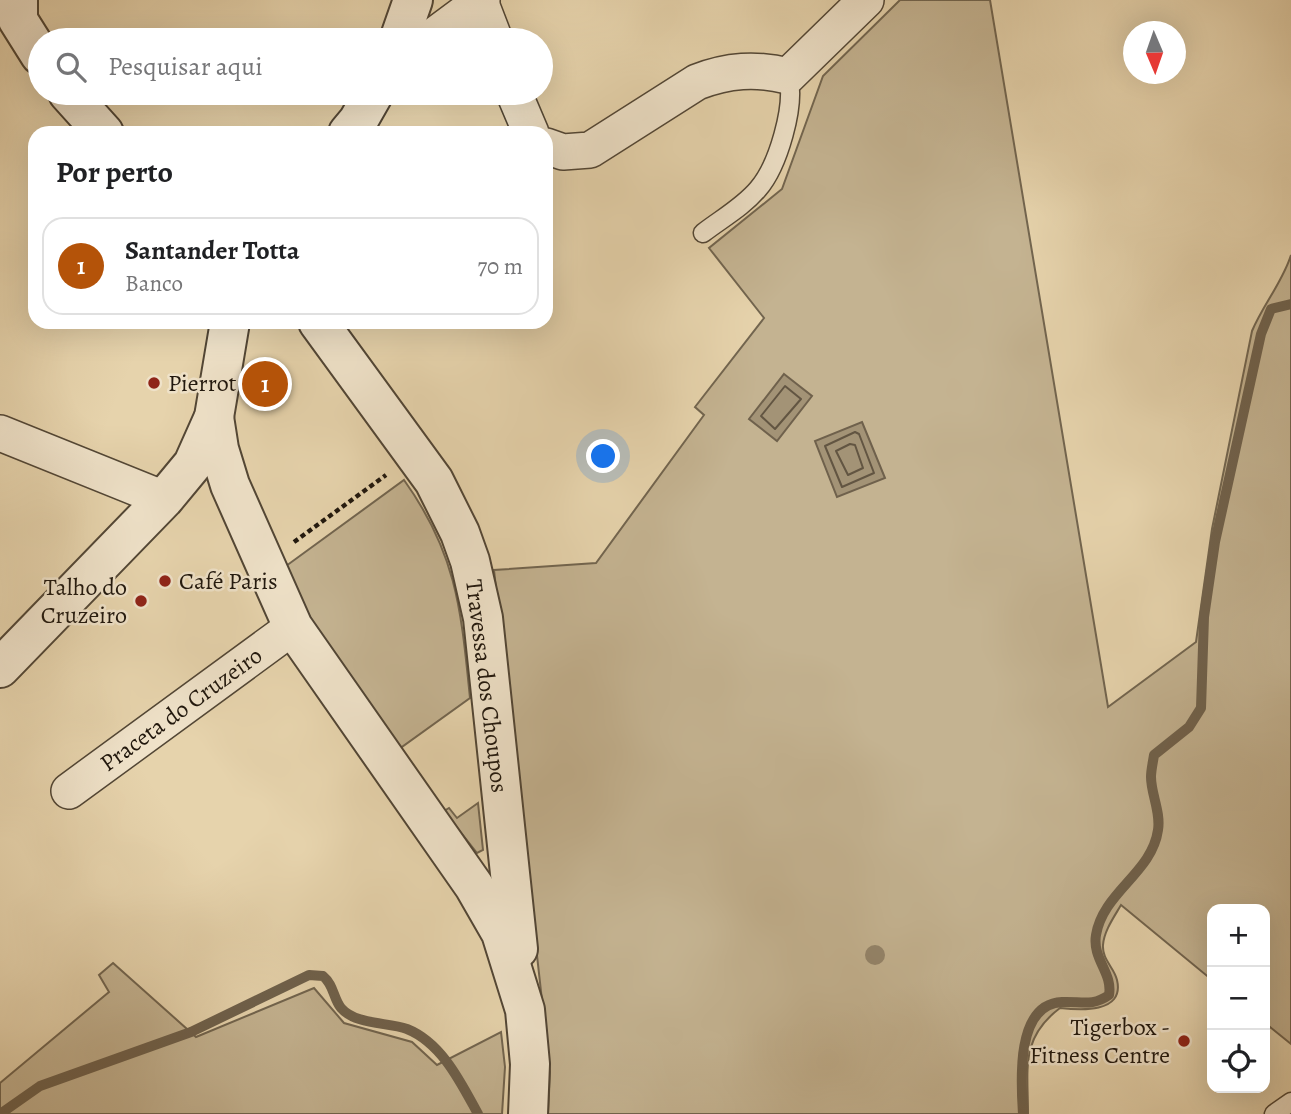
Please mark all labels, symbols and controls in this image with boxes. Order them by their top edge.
north arrow [1123,21,1186,84]
search box [28,28,553,105]
icon: search [52,48,90,86]
text: Pesquisar aqui [108,49,263,84]
text: Por perto [56,152,173,192]
text: Santander Totta [125,233,300,268]
text: 1 [77,251,85,282]
text: 70 m [477,251,523,282]
text: Banco [125,268,183,299]
pin: 1 [242,358,288,410]
place label: Pierrot [168,367,237,399]
marker: Pierrot [146,375,162,391]
your location [586,439,620,473]
place label: Café Paris [179,565,278,597]
place label: Talho do Cruzeiro [41,571,127,631]
marker: Café Paris [157,573,173,589]
street label: Travessa dos Choupos [458,578,516,794]
marker: Talho do Cruzeiro [133,593,149,609]
street label: Praceta do Cruzeiro [93,639,269,779]
map controls [1207,904,1270,1093]
button: + [1207,904,1270,967]
button: − [1207,967,1270,1030]
place label: Tigerbox - Fitness Centre [1029,1011,1170,1071]
button: locate [1207,1030,1270,1093]
marker: Tigerbox - Fitness Centre [1176,1033,1192,1049]

